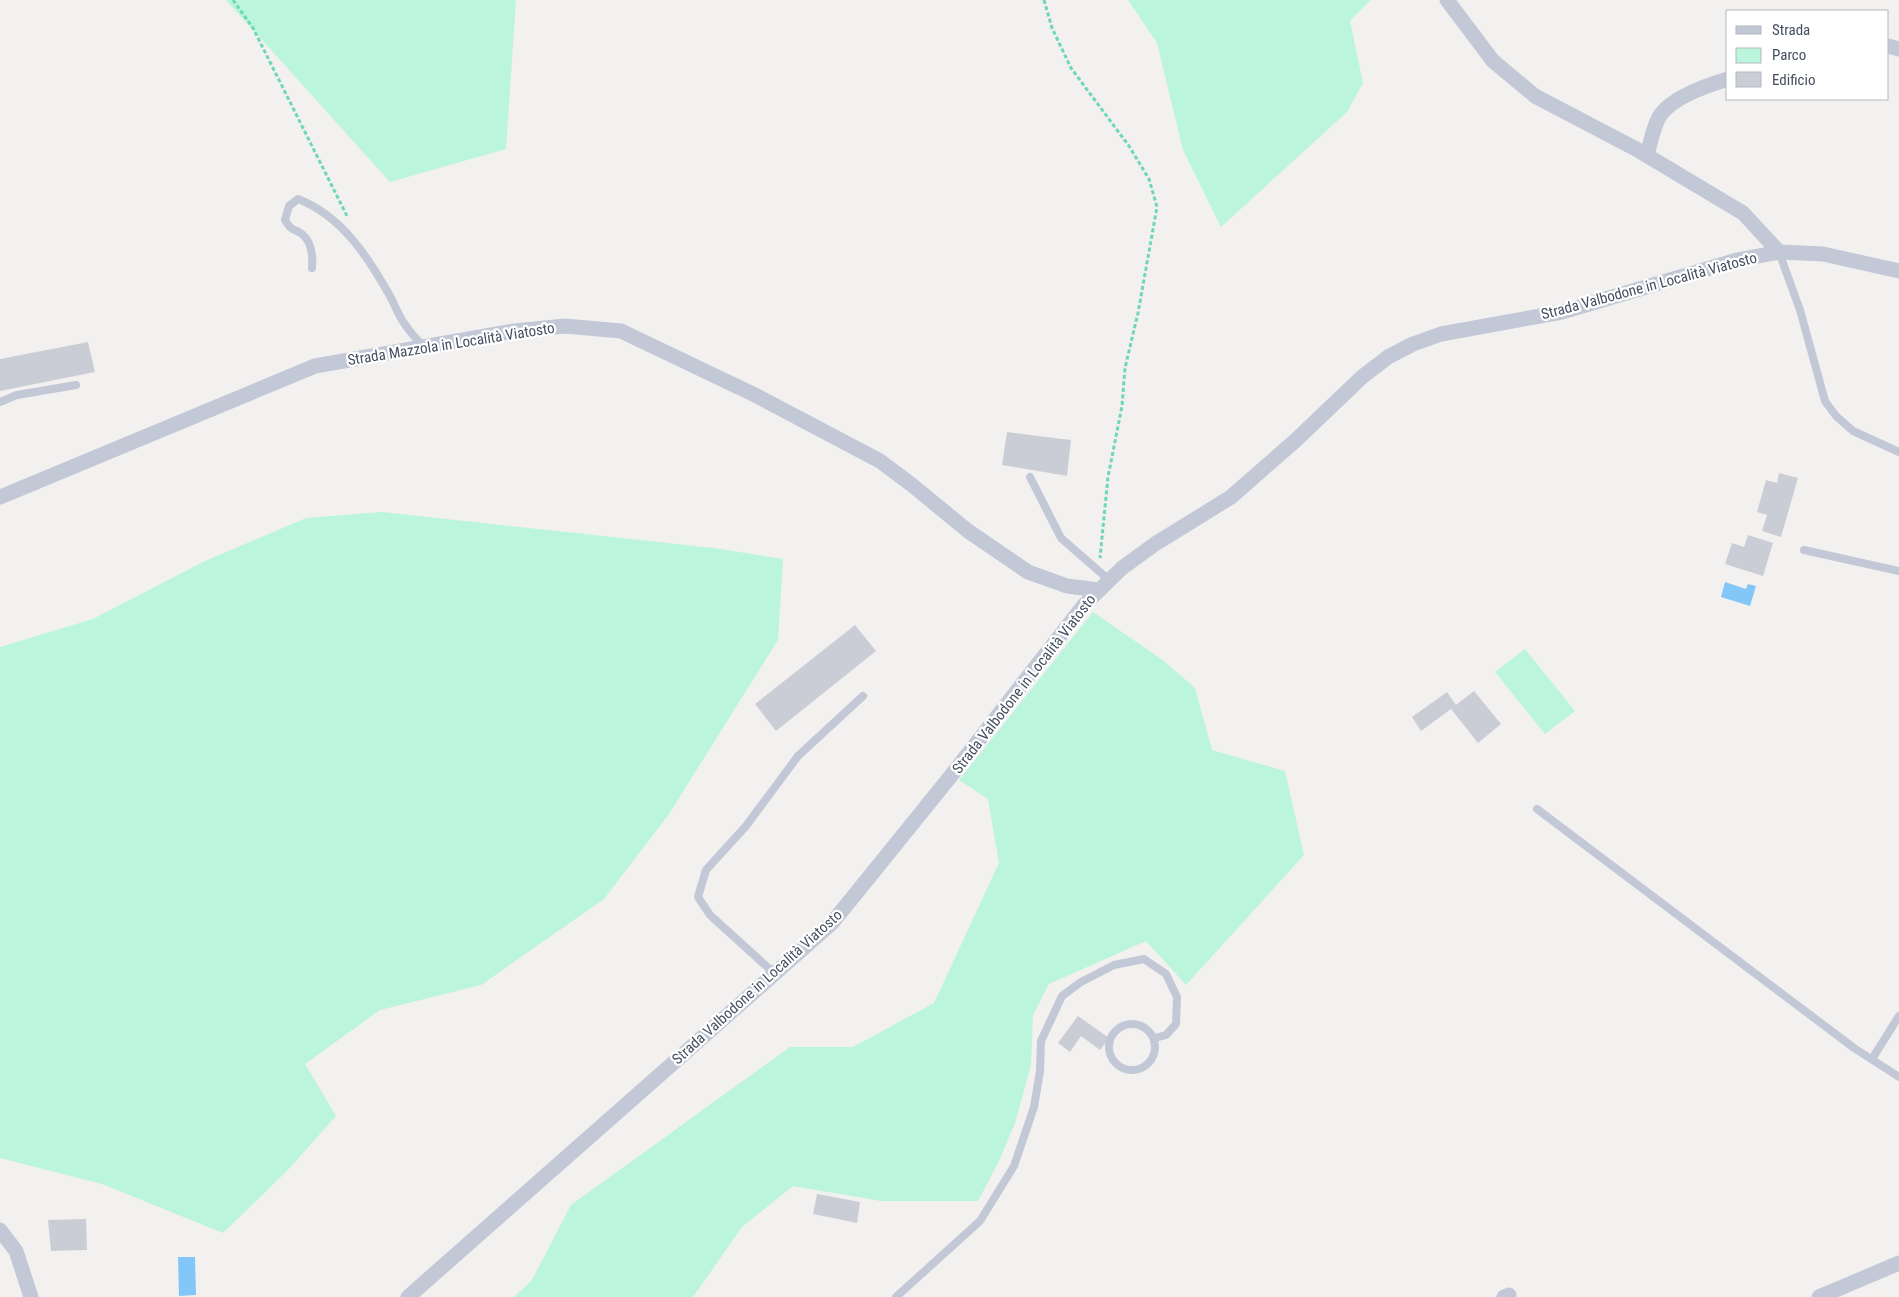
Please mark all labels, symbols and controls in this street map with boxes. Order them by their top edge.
legend [1726,10,1889,100]
text: Strada [1772,21,1810,39]
text: Parco [1772,46,1806,64]
text: Edificio [1772,71,1815,89]
street label: Strada Valbodone in Località Viatosto [1539,249,1759,323]
street label: Strada Mazzola in Località Viatosto [346,319,556,369]
street label: Strada Valbodone in Località Viatosto [948,591,1100,777]
street label: Strada Valbodone in Località Viatosto [668,906,846,1068]

